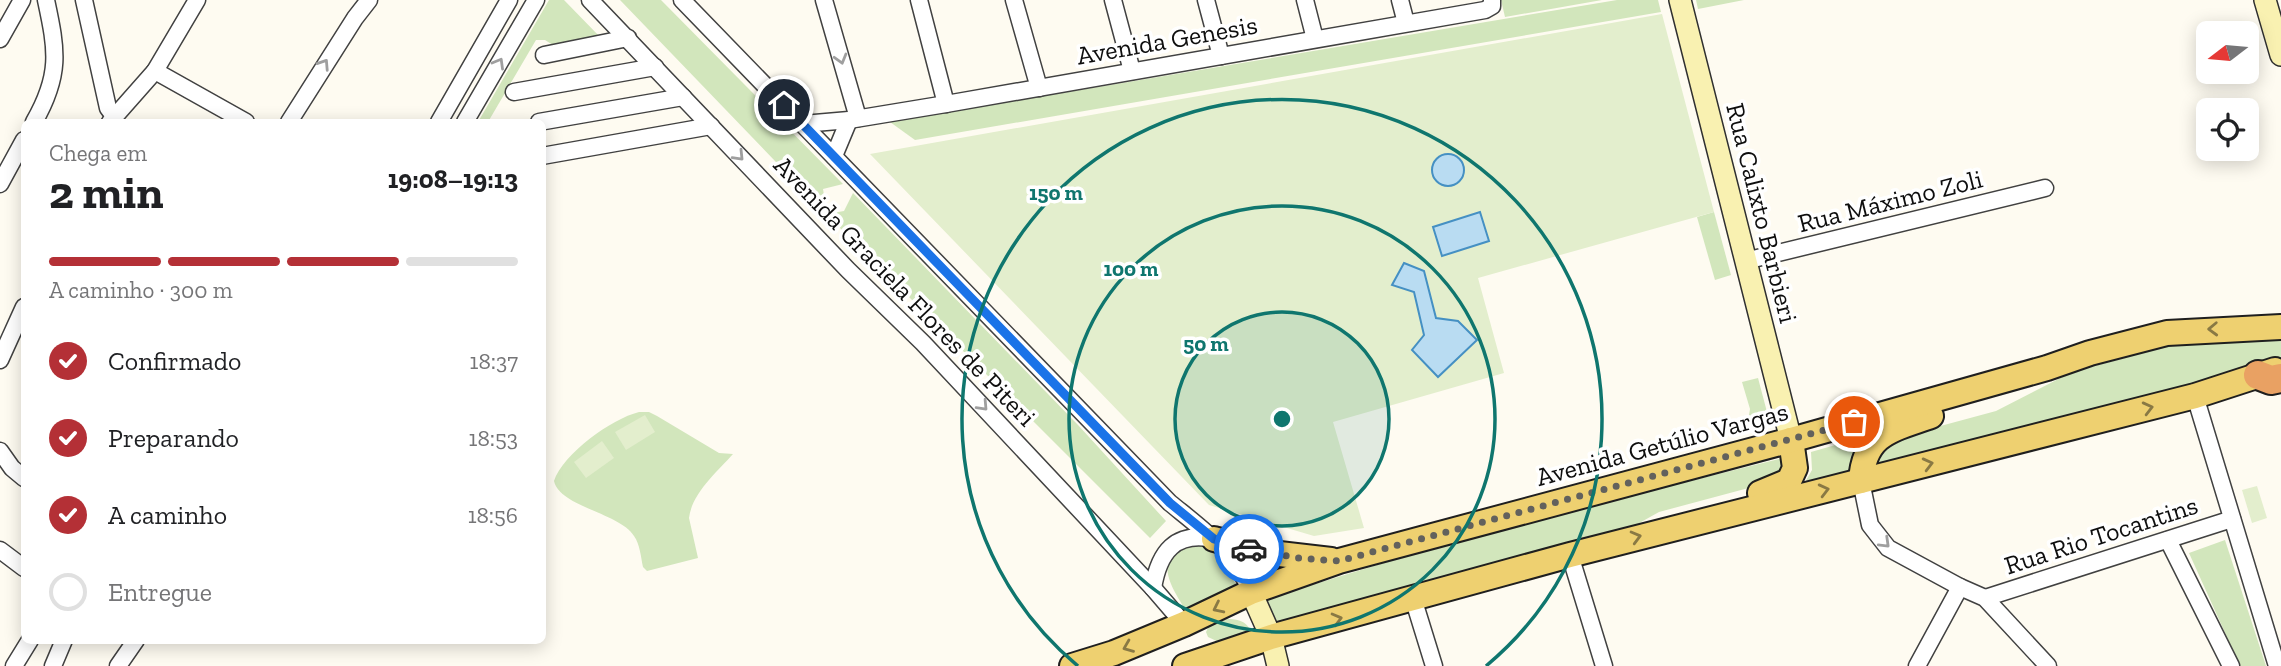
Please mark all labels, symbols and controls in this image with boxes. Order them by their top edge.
street label: Avenida Genesis [1074,8,1260,72]
north arrow [2196,21,2259,84]
map controls [2196,21,2259,161]
one-way arrow [833,53,848,65]
one-way arrow [491,58,504,70]
one-way arrow [316,59,329,72]
pin [754,75,814,135]
icon: home [765,86,803,124]
button: locate [2196,98,2259,161]
street label: Rua Calixto Barbieri [1719,100,1805,326]
text: Chega em [49,139,147,167]
one-way arrow [730,148,743,161]
street label: Avenida Graciela Flores de Piteri [767,149,1043,433]
text: 19:08–19:13 [388,163,518,195]
street label: Rua Máximo Zoli [1794,163,1986,239]
text: 2 min [49,165,164,220]
text: 150 m [1029,180,1084,205]
text: 100 m [1104,256,1159,281]
text: A caminho · 300 m [49,276,233,304]
one-way arrow [2207,322,2218,337]
text: 50 m [1183,331,1229,356]
icon: check [49,342,87,380]
text: Confirmado [108,345,241,377]
text: 18:37 [470,347,518,375]
pin [1824,392,1884,452]
street label: Avenida Getúlio Vargas [1533,395,1791,493]
one-way arrow [975,398,988,411]
one-way arrow [2142,402,2154,416]
icon: bag [1835,403,1873,441]
centre of rings [1270,407,1294,431]
icon: check [49,419,87,457]
text: Preparando [108,422,239,454]
text: 18:53 [469,424,518,452]
one-way arrow [1921,458,1933,472]
one-way arrow [1818,484,1830,498]
street label: Rua Rio Tocantins [2000,489,2202,581]
icon: check [49,496,87,534]
text: A caminho [108,499,227,531]
text: 18:56 [468,501,518,529]
courier [1214,514,1284,584]
icon: car [1230,530,1268,568]
one-way arrow [1629,531,1641,545]
one-way arrow [1877,535,1890,547]
text: Entregue [108,576,212,608]
one-way arrow [1213,600,1225,614]
one-way arrow [1331,613,1343,628]
one-way arrow [1123,639,1136,653]

